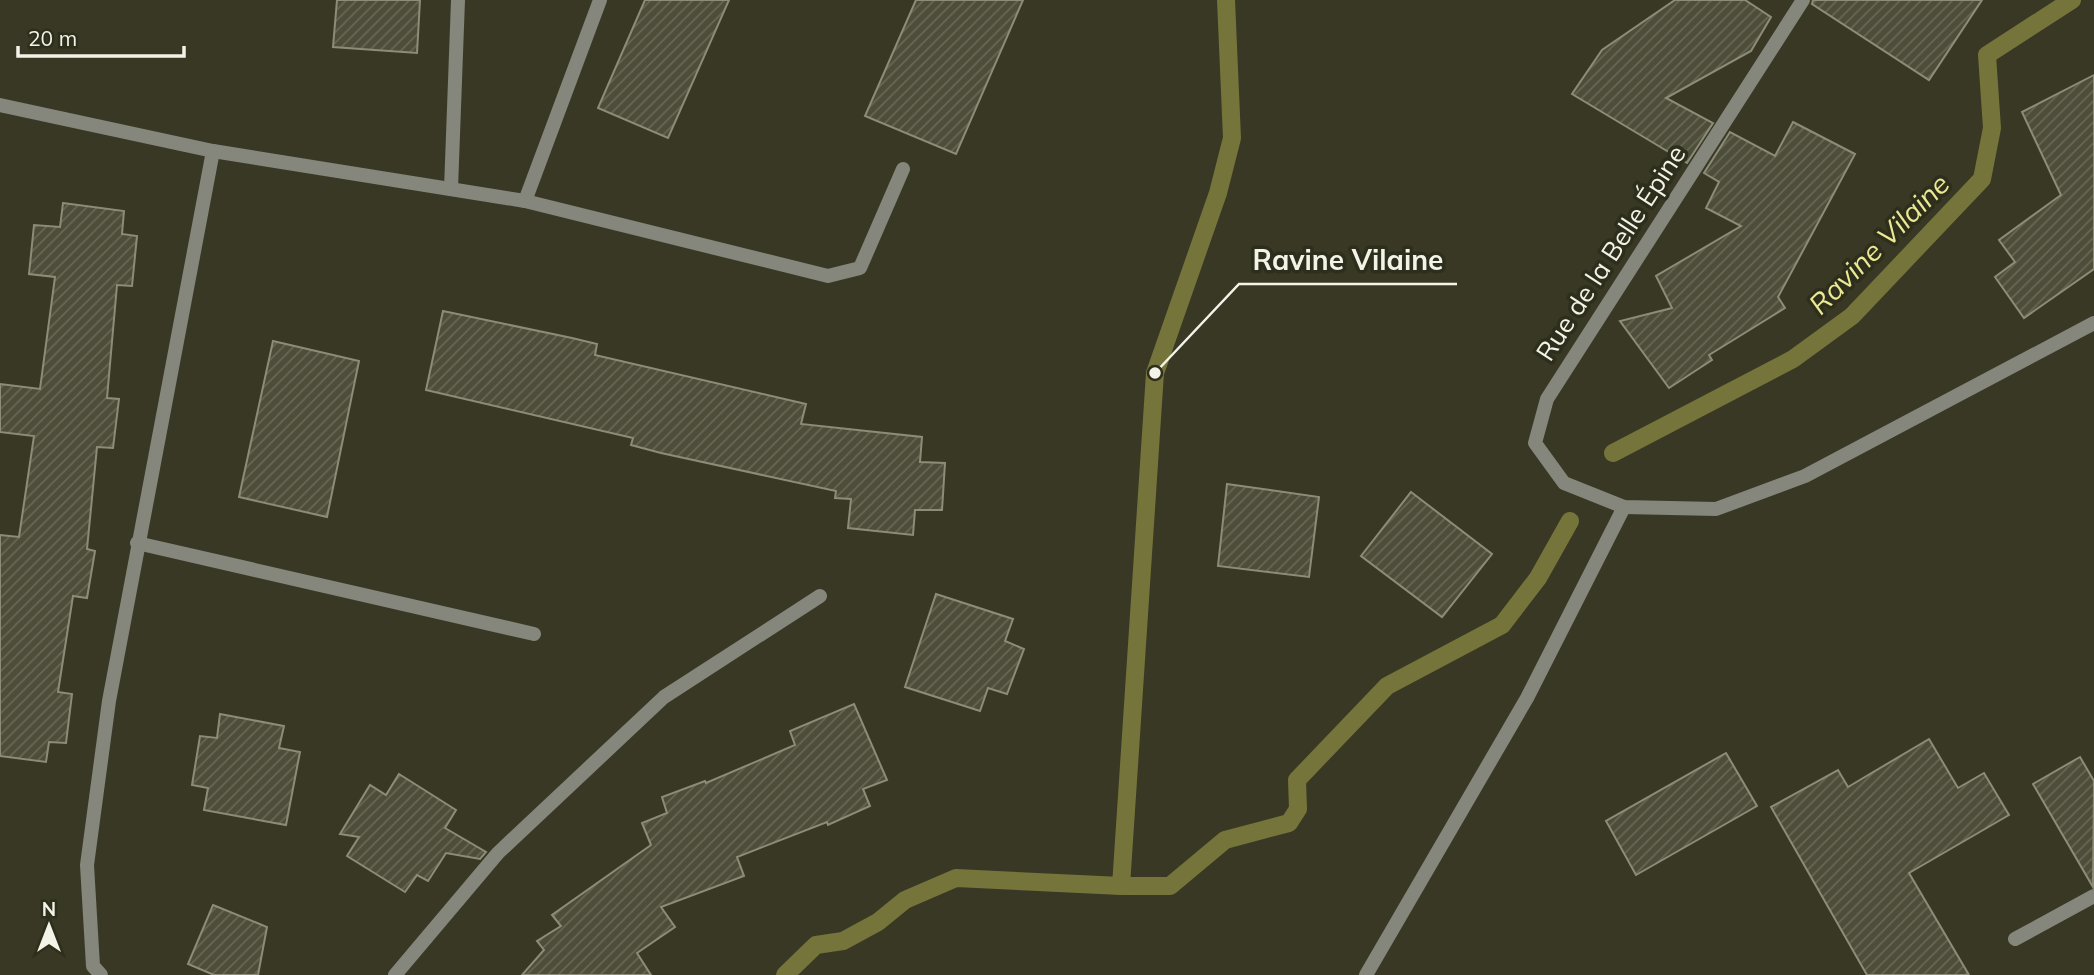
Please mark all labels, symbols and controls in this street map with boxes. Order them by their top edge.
scale bar [18,14,184,58]
text: 20 m [28,25,77,51]
street label: Rue de la Belle Épine [1528,139,1693,367]
water label: Ravine Vilaine [1801,166,1956,321]
callout: Ravine Vilaine [1239,235,1457,284]
text: Ravine Vilaine [1253,242,1443,277]
north arrow [14,891,84,961]
text: N [42,897,56,921]

